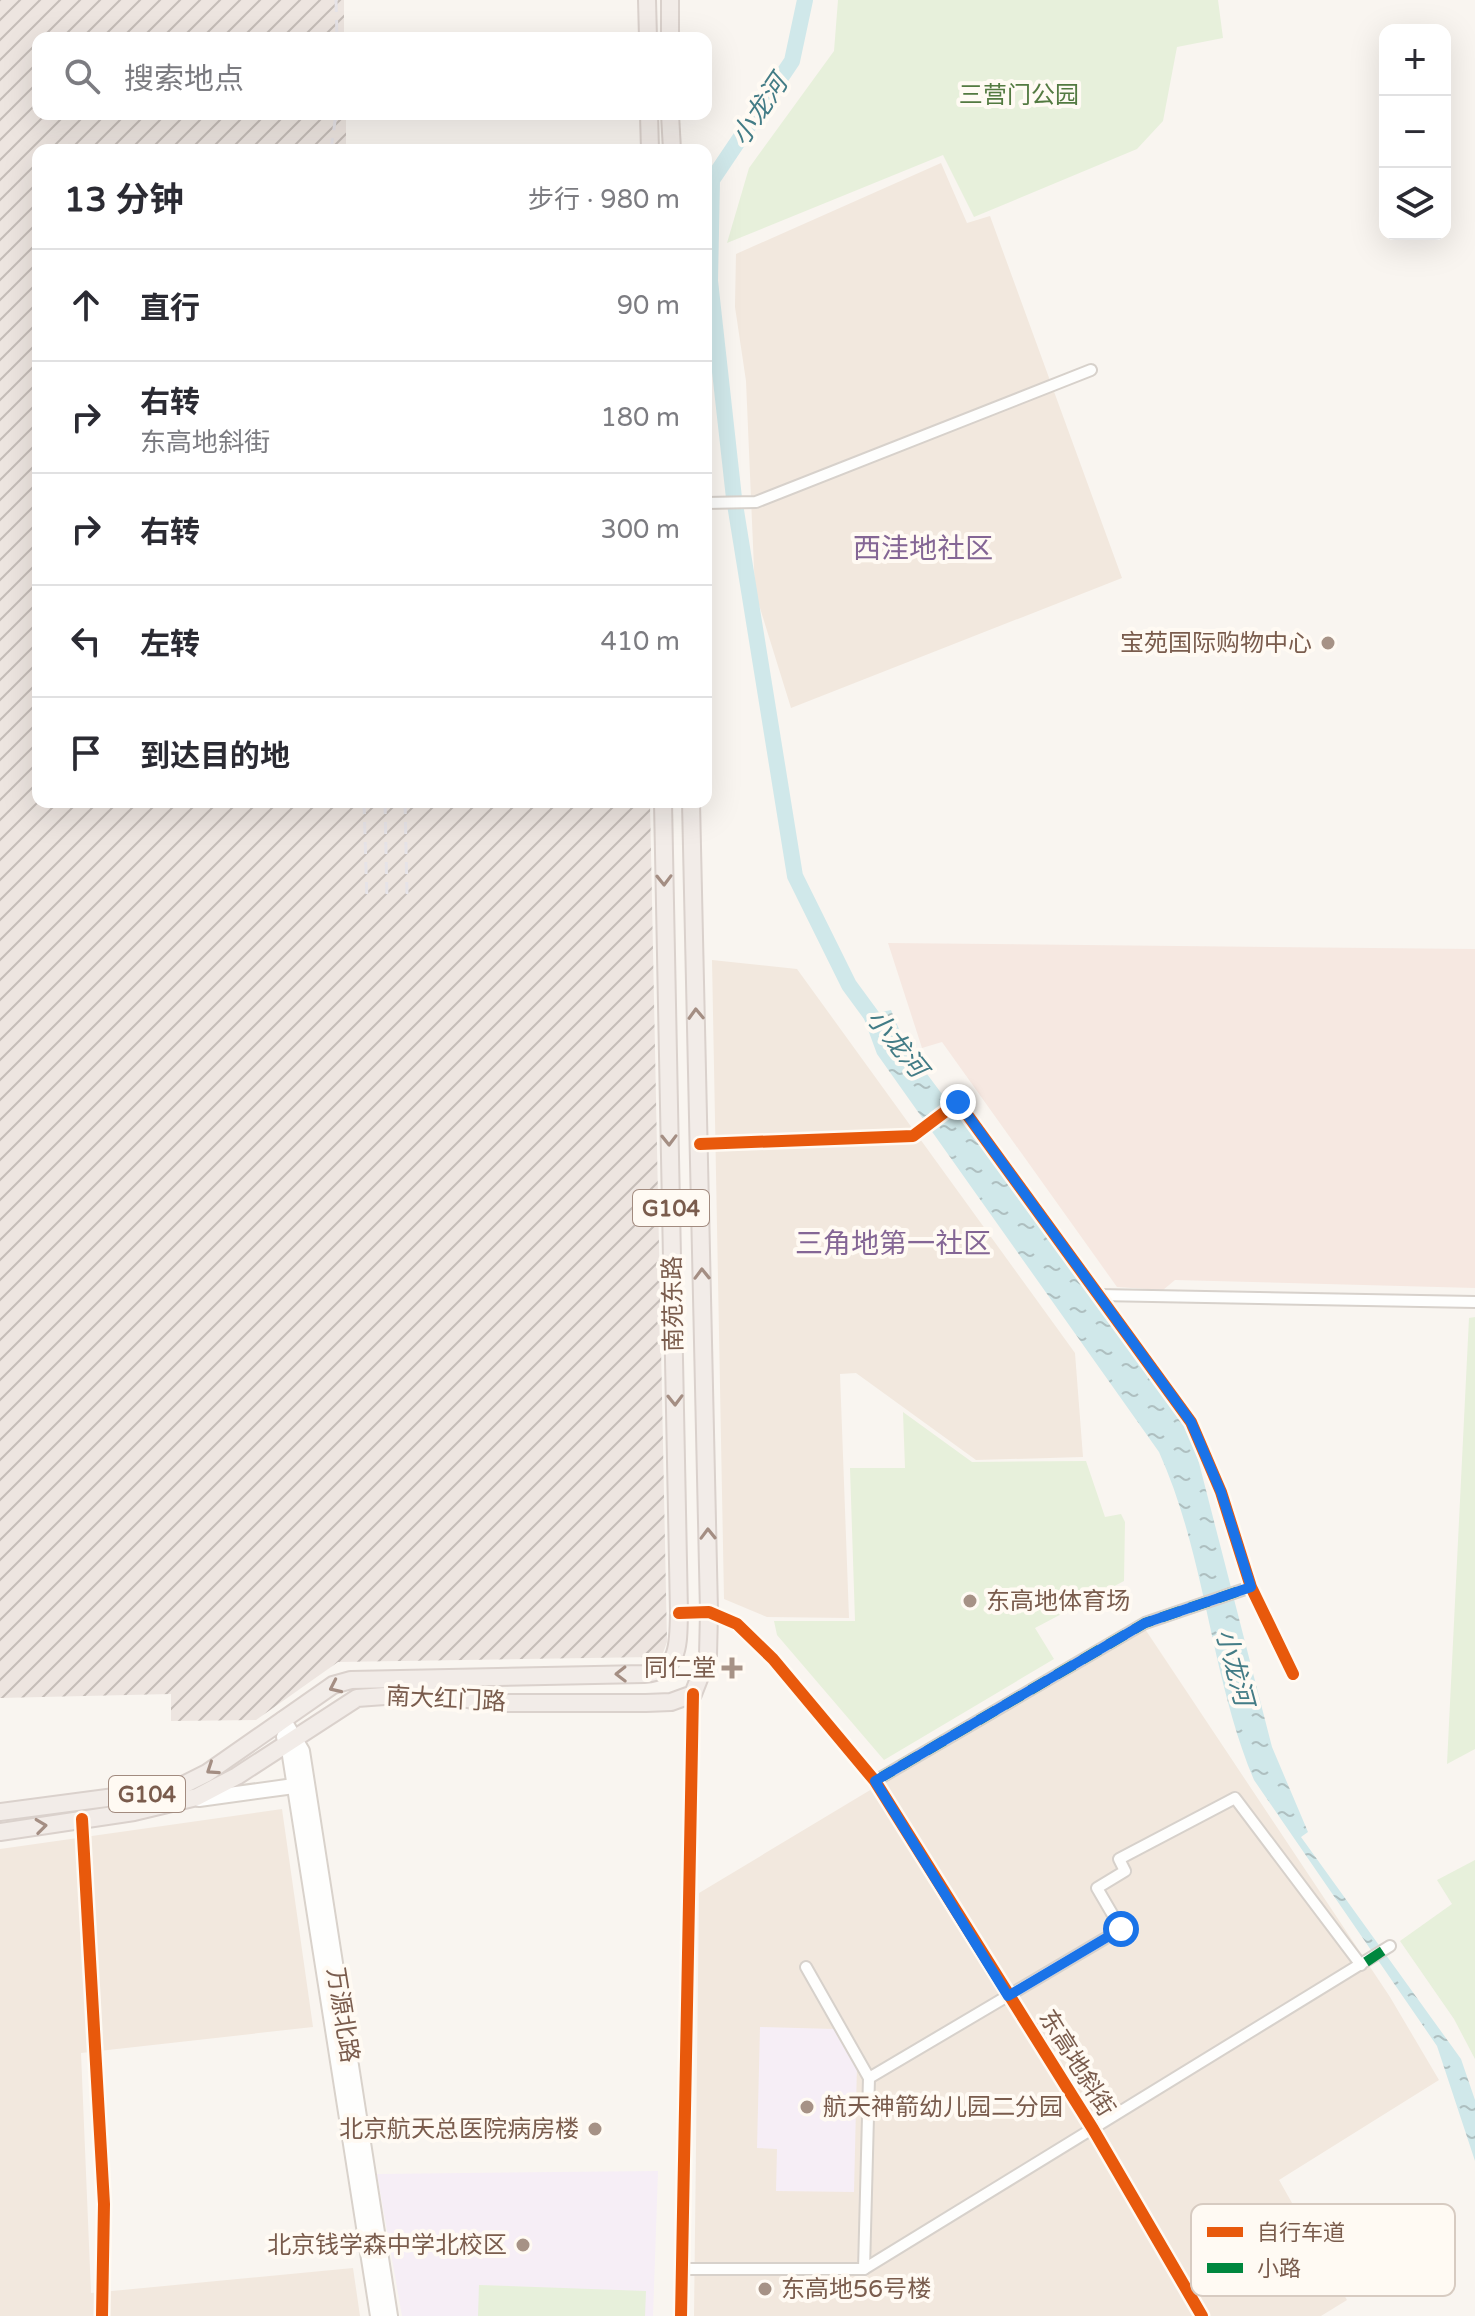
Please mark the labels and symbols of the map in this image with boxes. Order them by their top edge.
water label: 小龙河 [725,65,797,151]
park label: 三营门公园 [959,81,1079,110]
district label: 西洼地社区 [853,532,993,566]
place label: 宝苑国际购物中心 [1120,629,1312,658]
marker: 宝苑国际购物中心 [1319,634,1337,652]
one-way arrow [656,874,673,887]
water label: 小龙河 [860,1003,936,1087]
one-way arrow [688,1007,705,1020]
route end [940,1084,976,1120]
one-way arrow [661,1134,678,1147]
road number: G104 [633,1190,709,1226]
district label: 三角地第一社区 [795,1227,991,1261]
street label: 南苑东路 [658,1256,689,1352]
one-way arrow [694,1267,711,1280]
one-way arrow [666,1394,684,1407]
one-way arrow [699,1527,716,1540]
place label: 东高地体育场 [986,1587,1130,1616]
marker: 东高地体育场 [961,1592,979,1610]
water label: 小龙河 [1209,1625,1261,1714]
place label: 同仁堂 [644,1654,716,1683]
marker: 同仁堂 [723,1659,741,1677]
one-way arrow [614,1665,627,1683]
one-way arrow [328,1677,343,1693]
street label: 南大红门路 [385,1682,507,1717]
one-way arrow [206,1759,221,1774]
road number: G104 [109,1776,185,1812]
one-way arrow [35,1818,48,1835]
route start [1103,1911,1139,1947]
street label: 万源北路 [321,1965,364,2065]
street label: 东高地斜街 [1032,2005,1121,2122]
place label: 航天神箭幼儿园二分园 [823,2093,1063,2122]
marker: 航天神箭幼儿园二分园 [798,2098,816,2116]
place label: 北京航天总医院病房楼 [339,2115,579,2144]
marker: 北京航天总医院病房楼 [586,2120,604,2138]
legend [1191,2204,1455,2296]
text: 自行车道 [1257,2220,1345,2246]
place label: 北京钱学森中学北校区 [267,2231,507,2260]
marker: 北京钱学森中学北校区 [514,2236,532,2254]
text: 小路 [1257,2256,1301,2282]
place label: 东高地56号楼 [781,2275,931,2304]
marker: 东高地56号楼 [756,2280,774,2298]

